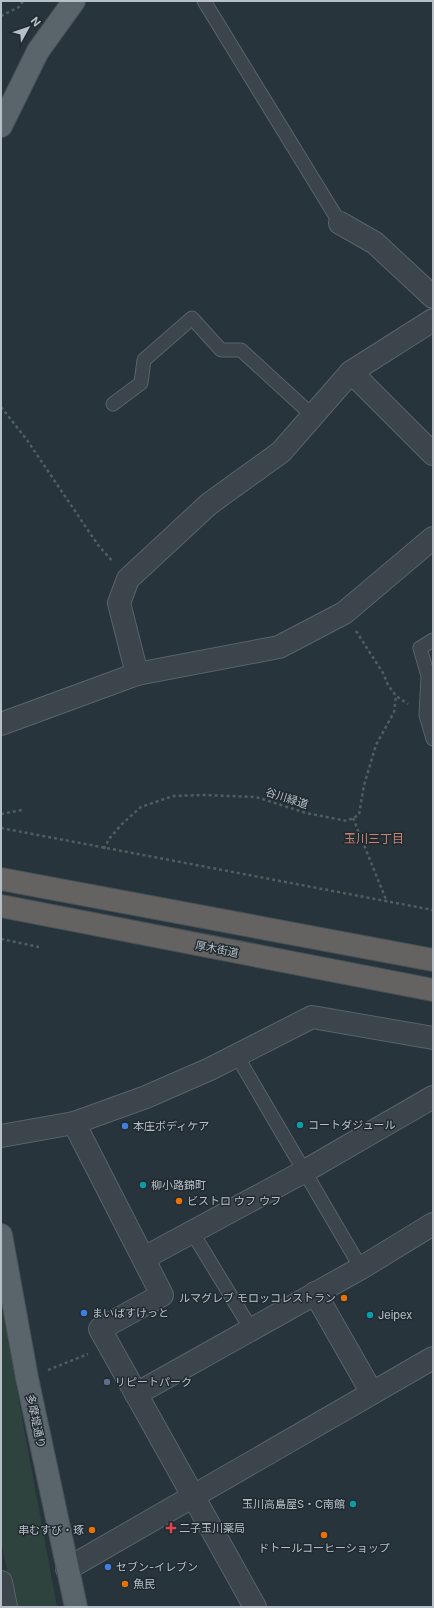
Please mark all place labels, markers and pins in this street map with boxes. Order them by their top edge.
place label: コートダジュール [308,1118,395,1132]
place label: 本庄ボディケア [133,1119,209,1133]
marker: コートダジュール [295,1120,305,1130]
marker: 本庄ボディケア [120,1121,130,1131]
place label: 柳小路錦町 [151,1178,206,1192]
marker: 柳小路錦町 [138,1180,148,1190]
place label: ビストロ ウフ ウフ [187,1194,281,1208]
marker: ビストロ ウフ ウフ [174,1196,184,1206]
place label: ルマグレブ モロッコレストラン [179,1291,336,1305]
marker: ルマグレブ モロッコレストラン [339,1293,349,1303]
place label: まいばすけっと [92,1306,169,1320]
marker: まいばすけっと [79,1308,89,1318]
place label: Jeipex [378,1308,412,1322]
marker: Jeipex [365,1310,375,1320]
place label: リピートパーク [115,1375,192,1389]
marker: リピートパーク [102,1377,112,1387]
place label: 玉川高島屋S・C南館 [242,1497,345,1511]
marker: 玉川高島屋S・C南館 [348,1499,358,1509]
place label: 二子玉川薬局 [179,1521,245,1535]
place label: 串むすび・琢 [18,1523,84,1537]
marker: 二子玉川薬局 [166,1523,176,1533]
marker: 串むすび・琢 [87,1525,97,1535]
marker: ドトールコーヒーショップ [319,1530,329,1540]
place label: ドトールコーヒーショップ [258,1541,390,1555]
place label: セブン-イレブン [116,1560,198,1574]
marker: セブン-イレブン [103,1562,113,1572]
place label: 魚民 [133,1577,155,1591]
marker: 魚民 [120,1579,130,1589]

